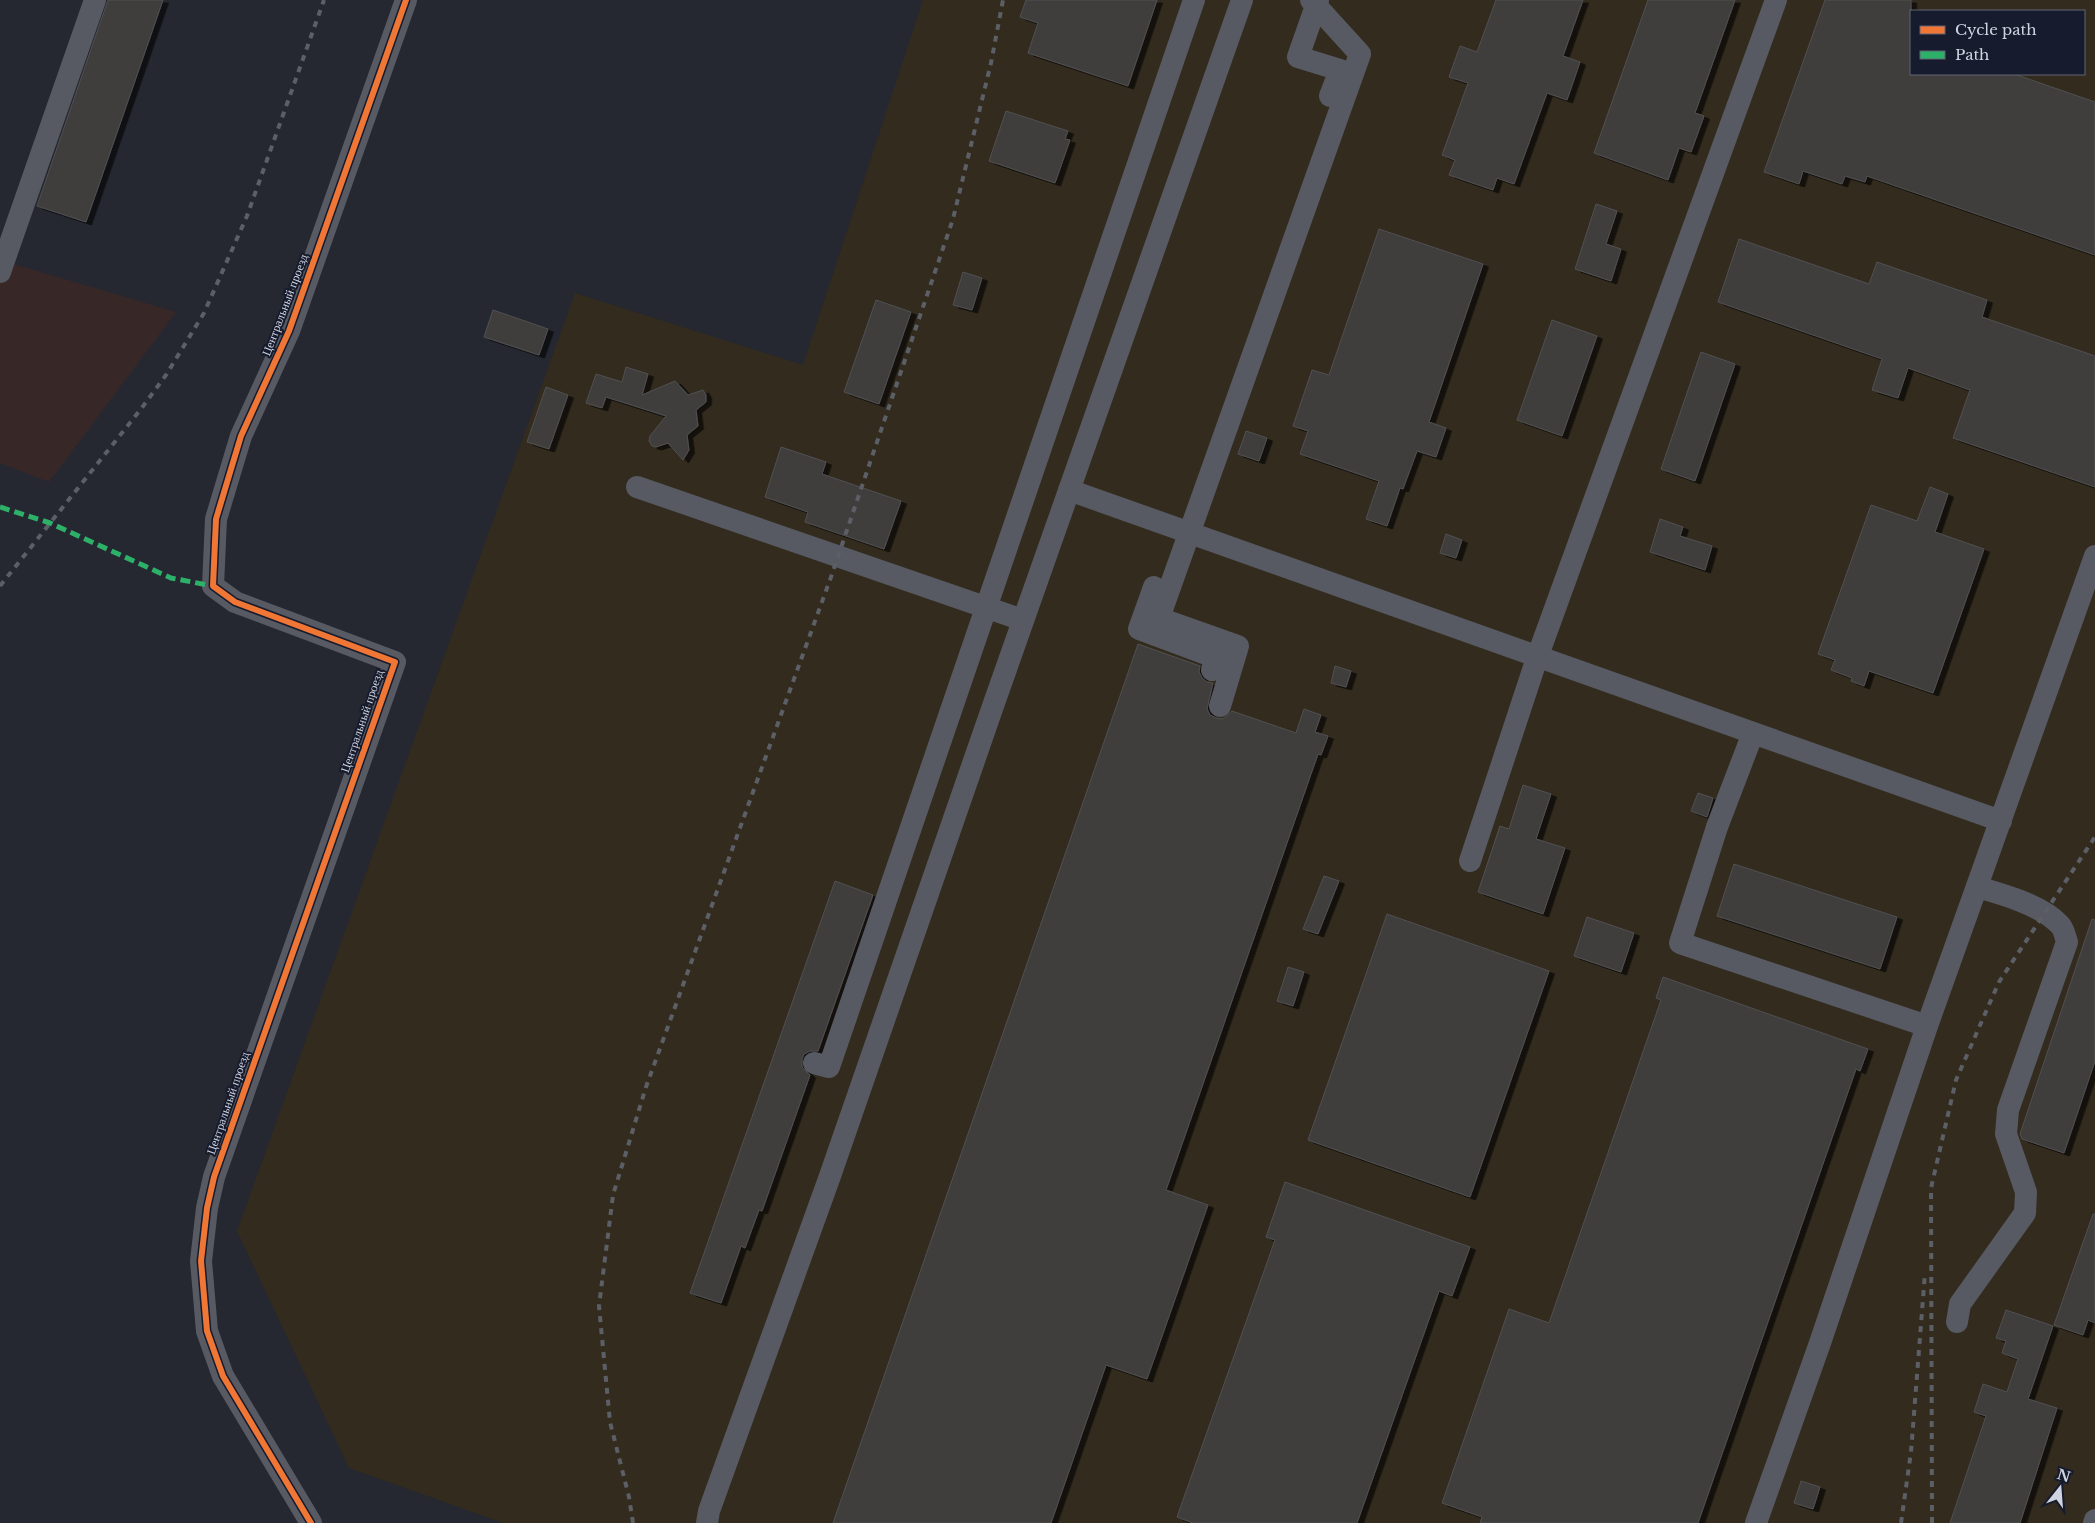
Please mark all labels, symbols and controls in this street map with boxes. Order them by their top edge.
legend [1910,10,2085,75]
text: Cycle path [1955,20,2037,39]
text: Path [1955,45,1989,64]
street label: Центральный проезд [258,252,311,358]
street label: Центральный проезд [337,667,386,774]
street label: Центральный проезд [203,1049,252,1156]
north arrow [2035,1463,2085,1513]
text: N [2055,1465,2073,1486]

